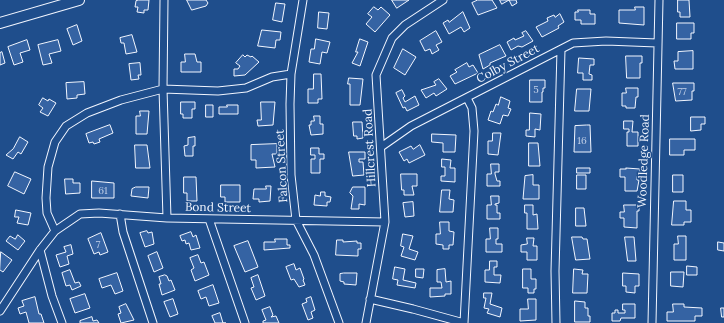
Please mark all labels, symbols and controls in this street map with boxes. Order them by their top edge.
street label: Colby Street [474,41,542,87]
house number: 5 [533,84,539,96]
house number: 77 [677,86,687,98]
street label: Hillcrest Road [361,108,379,188]
street label: Woodledge Road [635,114,653,208]
street label: Falcon Street [273,129,291,203]
house number: 16 [577,135,587,147]
house number: 61 [98,185,108,197]
street label: Bond Street [185,200,251,216]
house number: 7 [96,239,100,251]

